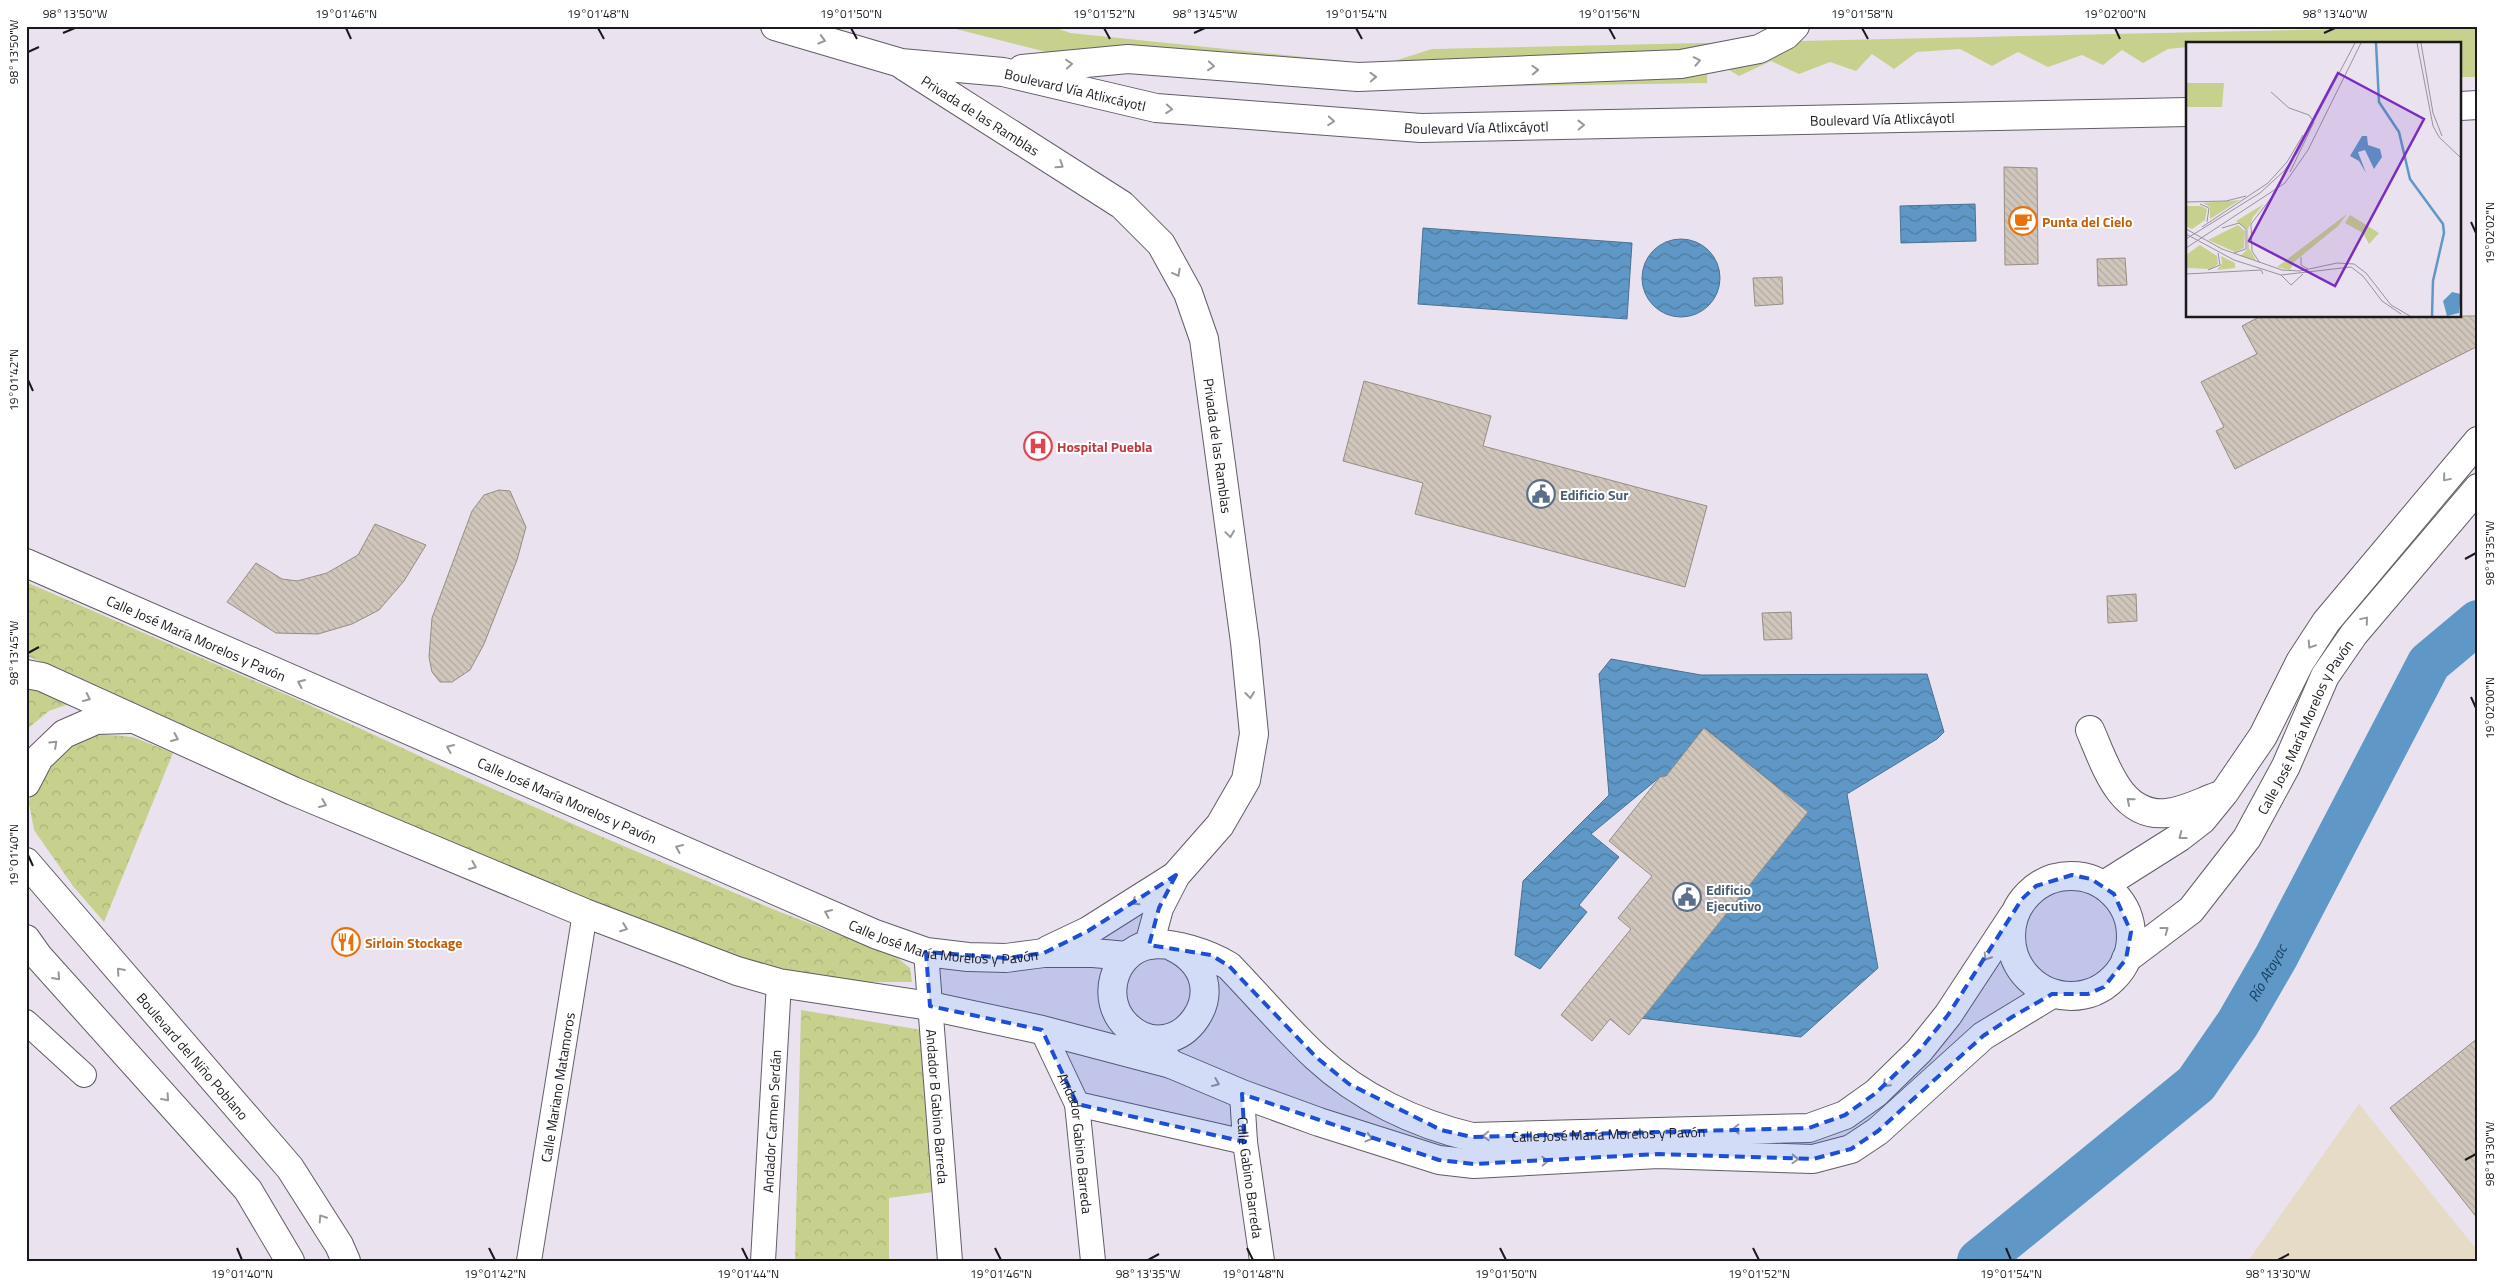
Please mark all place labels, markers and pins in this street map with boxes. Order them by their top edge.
cafe icon: Punta del Cielo [2008,206,2038,236]
place label: Punta del Cielo [2042,211,2132,232]
hospital icon: Hospital Puebla [1023,431,1053,461]
place label: Hospital Puebla [1057,436,1152,457]
public building icon: Edificio Sur [1526,479,1556,509]
place label: Edificio Sur [1560,484,1629,505]
place label: Edificio Ejecutivo [1706,879,1762,916]
public building icon: Edificio Ejecutivo [1672,882,1702,912]
restaurant icon: Sirloin Stockage [331,927,361,957]
place label: Sirloin Stockage [365,932,462,953]

